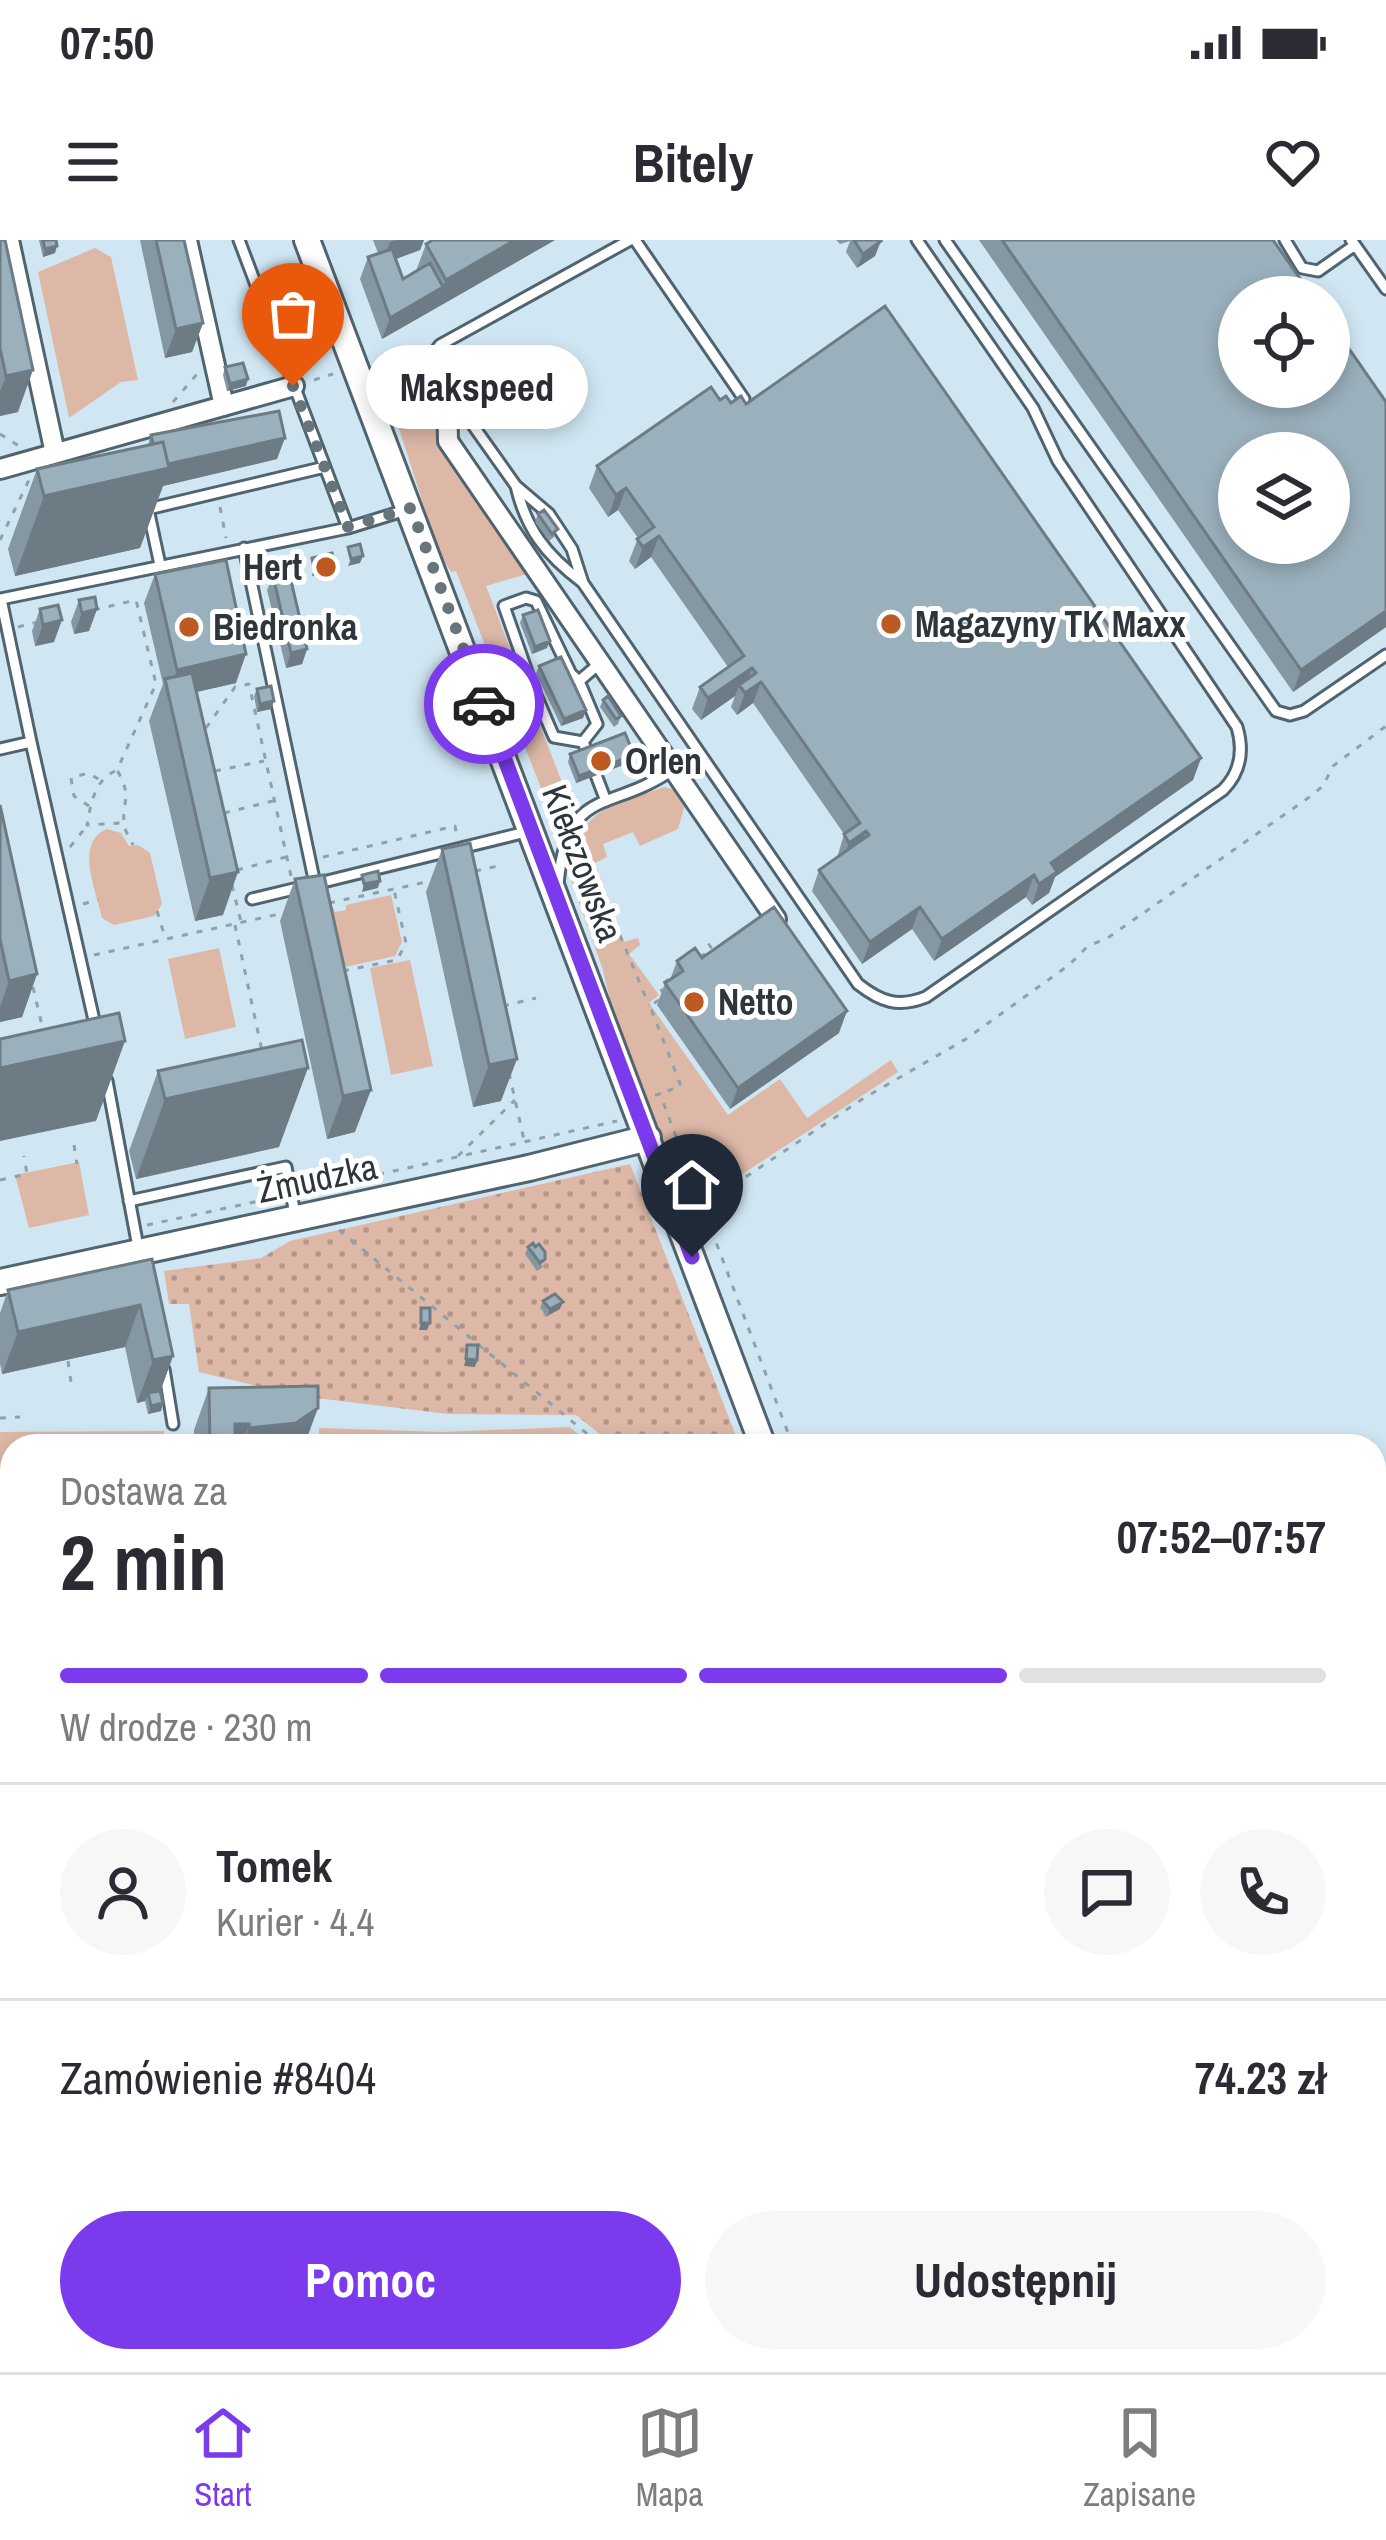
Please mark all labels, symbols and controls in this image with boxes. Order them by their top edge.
text: 07:50 [60,12,154,73]
text: Bitely [633,126,753,199]
icon: menu [60,129,126,195]
icon: heart [1260,129,1326,195]
pin [242,263,344,386]
map controls [1218,276,1350,564]
button: locate [1218,276,1350,408]
icon: bag [260,281,326,347]
callout: Makspeed [365,344,587,428]
text: Makspeed [400,361,554,413]
button: layers [1218,432,1350,564]
place label: Hert [243,543,302,591]
marker: Hert [313,554,339,580]
place label: Magazyny TK Maxx [915,600,1186,648]
place label: Biedronka [213,603,358,651]
marker: Magazyny TK Maxx [878,611,904,637]
marker: Biedronka [176,614,202,640]
courier [424,644,544,764]
icon: car [451,671,517,737]
place label: Orlen [625,737,702,785]
marker: Orlen [588,748,614,774]
street label: Kiełczowska [531,778,635,948]
place label: Netto [718,978,793,1026]
marker: Netto [681,989,707,1015]
pin [641,1134,743,1257]
street label: Żmudzka [253,1142,381,1214]
icon: home [659,1152,725,1218]
text: Dostawa za [60,1465,227,1517]
text: 07:52–07:57 [1117,1506,1326,1567]
text: 2 min [60,1509,227,1614]
text: W drodze · 230 m [60,1701,312,1753]
button: person [60,1829,186,1955]
button: chat [1044,1829,1170,1955]
button: phone [1200,1829,1326,1955]
text: Tomek [216,1835,332,1896]
text: Kurier · 4.4 [216,1896,374,1948]
text: Zamówienie #8404 [60,2047,376,2108]
text: 74.23 zł [1195,2047,1326,2108]
button: Pomoc [60,2211,681,2349]
button: Udostępnij [705,2211,1326,2349]
tab: Start [190,2400,256,2516]
tab: Mapa [636,2400,703,2516]
tab: Zapisane [1083,2400,1196,2516]

